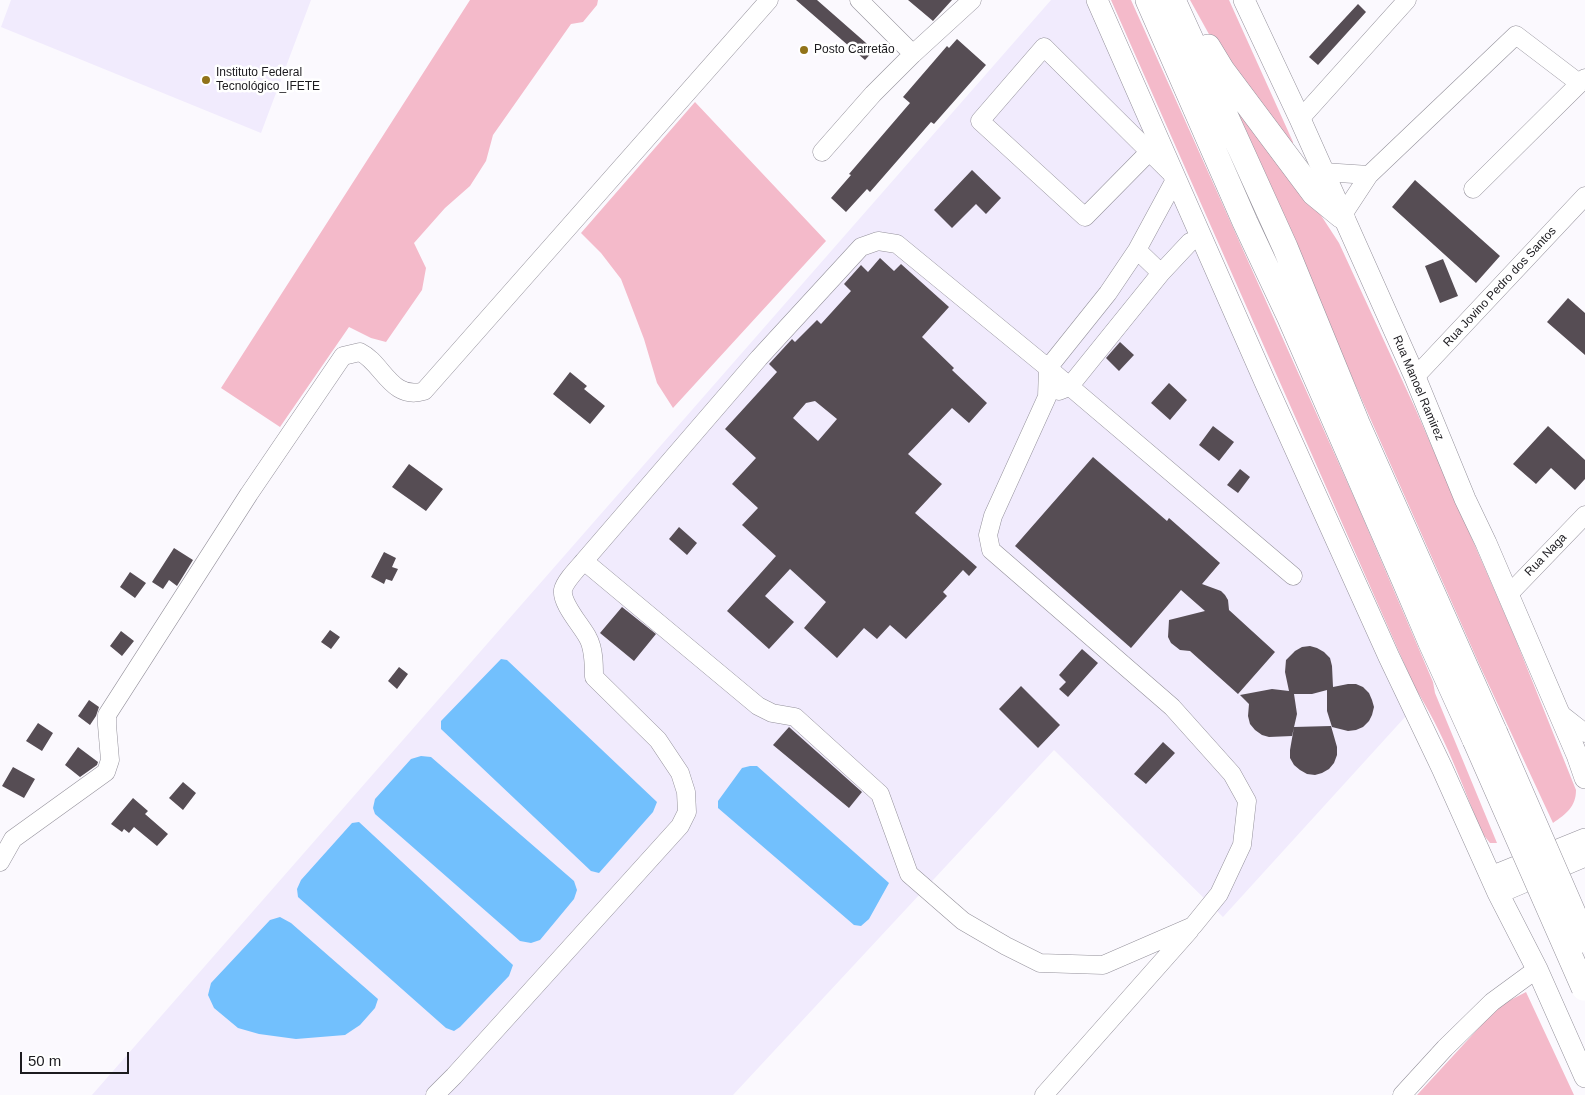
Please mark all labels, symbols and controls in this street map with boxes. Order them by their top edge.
place label: Posto Carretão [814,43,895,57]
marker: Posto Carretão [798,44,810,56]
place label: Instituto Federal Tecnológico_IFETE [216,66,320,94]
marker: Instituto Federal Tecnológico_IFETE [200,74,212,86]
street label: Rua Jovino Pedro dos Santos [1441,224,1559,350]
street label: Rua Manoel Ramirez [1389,333,1447,443]
street label: Rua Naga [1522,531,1570,579]
scale bar [22,1042,131,1074]
text: 50 m [28,1052,61,1069]

